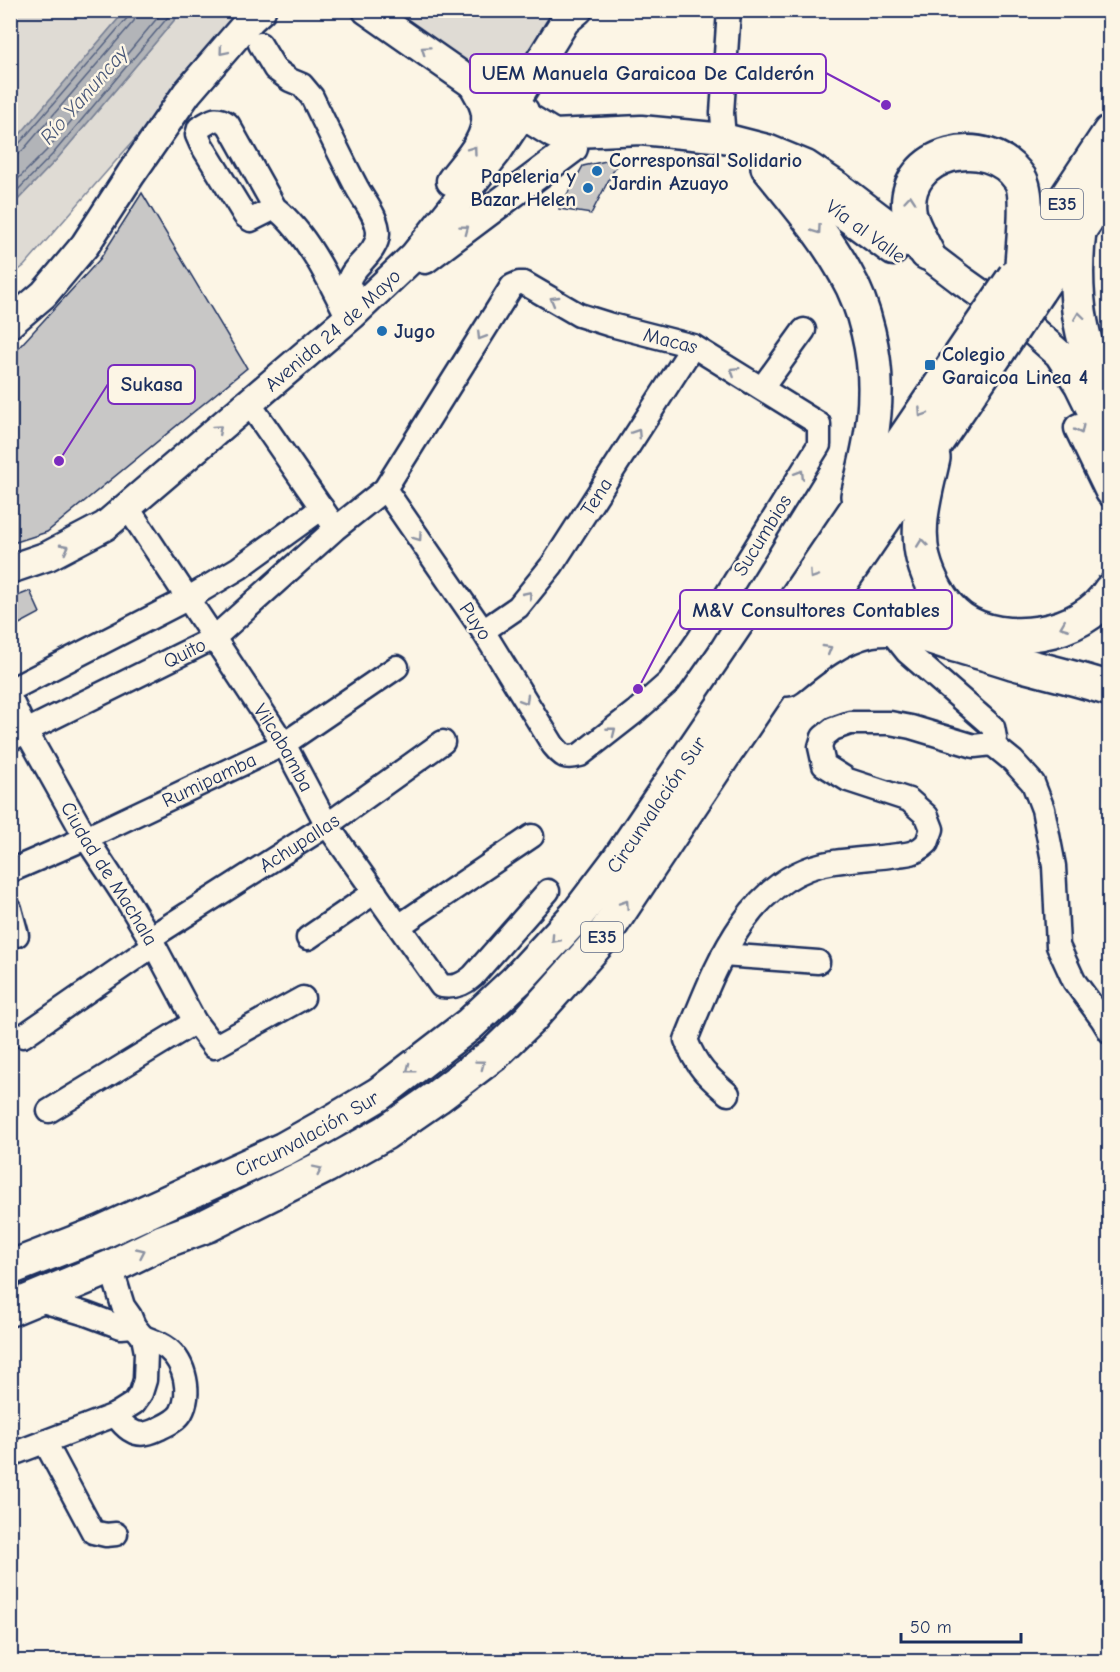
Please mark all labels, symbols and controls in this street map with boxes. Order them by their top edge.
water label: Río Yanuncay [35,40,134,149]
one-way arrow [219,44,230,55]
one-way arrow [420,46,431,57]
callout: UEM Manuela Garaicoa De Calderón [470,54,826,93]
text: UEM Manuela Garaicoa De Calderón [482,61,814,85]
one-way arrow [466,145,477,156]
place label: Corresponsal Solidario Jardin Azuayo [609,149,802,195]
marker: Corresponsal Solidario Jardin Azuayo [590,164,604,178]
place label: Papeleria y Bazar Helen [471,165,577,211]
marker: Papeleria y Bazar Helen [581,181,595,195]
road number: E35 [1041,189,1083,219]
one-way arrow [903,194,916,203]
street label: Vía al Valle [822,195,910,268]
one-way arrow [810,223,821,234]
one-way arrow [458,225,469,236]
street label: Avenida 24 de Mayo [260,264,405,396]
one-way arrow [550,296,560,308]
one-way arrow [1074,311,1086,321]
place label: Jugo [394,320,435,343]
street label: Macas [641,323,703,359]
marker: Jugo [375,324,389,338]
one-way arrow [477,329,488,340]
place label: Colegio Garaicoa Linea 4 [942,343,1088,389]
marker: Colegio Garaicoa Linea 4 [923,358,937,372]
callout: Sukasa [108,365,195,404]
one-way arrow [730,366,740,378]
text: Sukasa [121,372,183,396]
one-way arrow [918,407,929,418]
one-way arrow [1073,423,1085,434]
one-way arrow [211,425,222,436]
one-way arrow [630,429,641,440]
one-way arrow [793,470,805,480]
street label: Tena [576,474,617,520]
street label: Sucumbios [728,490,796,580]
one-way arrow [411,531,422,542]
one-way arrow [916,539,929,548]
one-way arrow [58,544,69,555]
one-way arrow [809,568,820,579]
callout: M&V Consultores Contables [680,590,952,629]
one-way arrow [521,591,532,602]
street label: Puyo [455,598,496,645]
text: M&V Consultores Contables [692,598,940,622]
one-way arrow [1059,619,1070,631]
street label: Quito [159,633,210,673]
one-way arrow [822,644,832,656]
one-way arrow [518,694,530,704]
street label: Vilcabamba [249,700,318,796]
one-way arrow [605,727,616,738]
street label: Circunvalación Sur [602,732,711,878]
street label: Rumipamba [158,748,260,812]
street label: Ciudad de Machala [56,798,163,950]
street label: Achupallas [255,809,344,877]
one-way arrow [618,900,629,911]
road number: E35 [581,922,623,952]
one-way arrow [551,933,562,943]
one-way arrow [474,1060,485,1071]
one-way arrow [406,1062,417,1073]
street label: Circunvalación Sur [231,1086,383,1182]
one-way arrow [311,1166,322,1178]
one-way arrow [135,1248,146,1260]
scale bar [901,1606,1021,1644]
text: 50 m [910,1617,952,1638]

